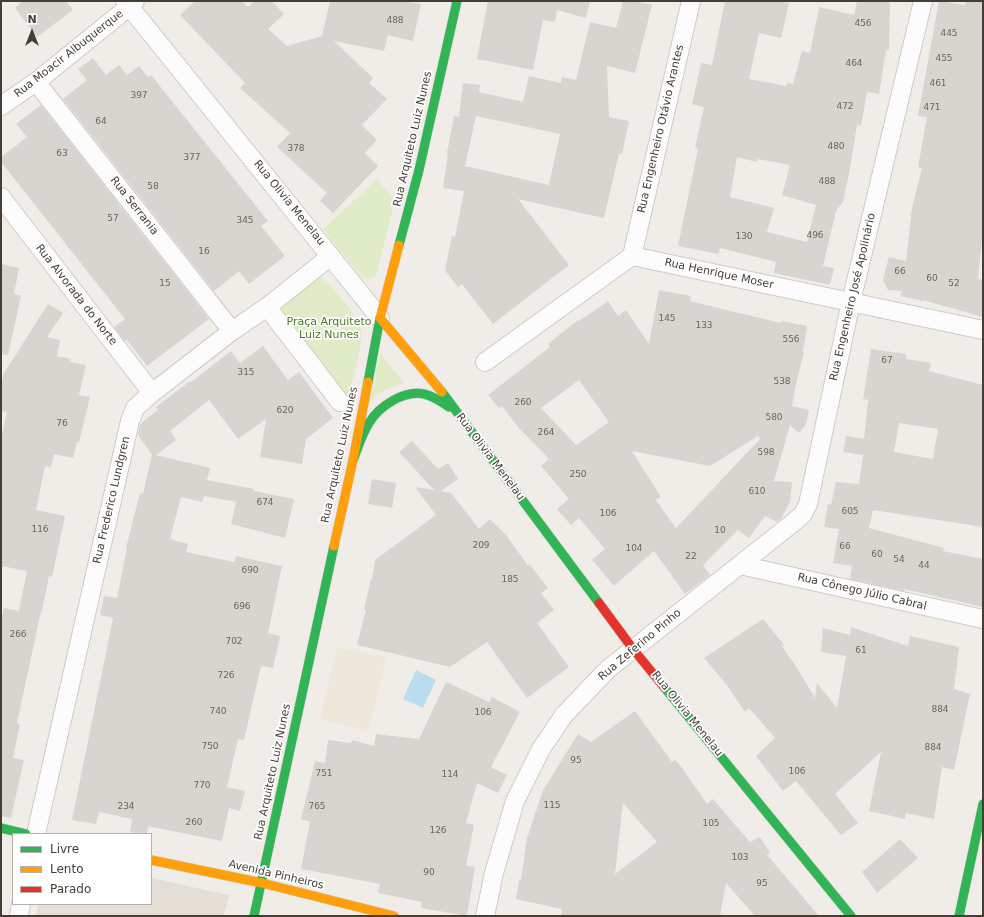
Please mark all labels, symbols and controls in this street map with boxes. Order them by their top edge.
street label: Rua Moacir Albuquerque [12,7,126,101]
north arrow [12,12,52,52]
text: N [27,13,37,26]
house number: 488 [386,16,404,26]
house number: 456 [854,19,872,29]
house number: 445 [940,29,958,39]
street label: Rua Engenheiro Otávio Arantes [635,44,687,214]
house number: 455 [935,54,953,64]
house number: 464 [845,59,863,69]
street label: Rua Arquiteto Luiz Nunes [391,70,435,208]
house number: 461 [929,79,947,89]
house number: 397 [130,91,148,101]
house number: 472 [836,102,854,112]
house number: 471 [923,103,941,113]
house number: 64 [95,117,107,127]
house number: 480 [827,142,845,152]
house number: 378 [287,144,305,154]
house number: 63 [56,149,68,159]
house number: 377 [183,153,201,163]
street label: Rua Olivia Menelau [251,158,327,248]
street label: Rua Serrania [107,174,161,238]
house number: 488 [818,177,836,187]
house number: 58 [147,182,159,192]
street label: Rua Engenheiro José Apolinário [827,212,879,382]
house number: 57 [107,214,119,224]
house number: 345 [236,216,254,226]
house number: 496 [806,231,824,241]
house number: 130 [735,232,753,242]
street label: Rua Alvorada do Norte [32,242,120,348]
house number: 16 [198,247,210,257]
street label: Rua Henrique Moser [663,256,775,292]
house number: 66 [894,267,906,277]
house number: 60 [926,274,938,284]
house number: 15 [159,279,171,289]
house number: 52 [948,279,960,289]
house number: 145 [658,314,676,324]
park label: Praça Arquiteto Luiz Nunes [287,315,371,341]
house number: 133 [695,321,713,331]
house number: 556 [782,335,800,345]
house number: 67 [881,356,893,366]
house number: 315 [237,368,255,378]
house number: 538 [773,377,791,387]
street label: Rua Arquiteto Luiz Nunes [319,386,361,524]
house number: 260 [514,398,532,408]
house number: 620 [276,406,294,416]
street label: Rua Olivia Menelau [453,411,527,503]
house number: 580 [765,413,783,423]
house number: 76 [56,419,68,429]
house number: 264 [537,428,555,438]
street label: Rua Frederico Lundgren [91,435,133,565]
house number: 598 [757,448,775,458]
house number: 250 [569,470,587,480]
house number: 610 [748,487,766,497]
house number: 674 [256,498,274,508]
house number: 605 [841,507,859,517]
house number: 106 [599,509,617,519]
house number: 116 [31,525,49,535]
house number: 10 [714,526,726,536]
house number: 209 [472,541,490,551]
house number: 66 [839,542,851,552]
house number: 104 [625,544,643,554]
house number: 60 [871,550,883,560]
house number: 22 [685,552,697,562]
house number: 54 [893,555,905,565]
house number: 44 [918,561,930,571]
house number: 690 [241,566,259,576]
street label: Rua Cônego Júlio Cabral [796,571,928,613]
house number: 185 [501,575,519,585]
house number: 696 [233,602,251,612]
street label: Rua Zeferino Pinho [596,606,684,684]
house number: 266 [9,630,27,640]
house number: 702 [225,637,243,647]
house number: 61 [855,646,867,656]
street label: Rua Olivia Menelau [649,669,725,759]
house number: 726 [217,671,235,681]
street label: Rua Arquiteto Luiz Nunes [252,703,294,841]
house number: 884 [931,705,949,715]
house number: 740 [209,707,227,717]
house number: 106 [474,708,492,718]
house number: 750 [201,742,219,752]
house number: 884 [924,743,942,753]
house number: 95 [570,756,582,766]
house number: 106 [788,767,806,777]
house number: 751 [315,769,333,779]
house number: 114 [441,770,459,780]
house number: 770 [193,781,211,791]
house number: 115 [543,801,561,811]
house number: 234 [117,802,135,812]
house number: 765 [308,802,326,812]
house number: 260 [185,818,203,828]
house number: 105 [702,819,720,829]
house number: 126 [429,826,447,836]
legend [12,833,152,905]
text: Livre [50,842,79,856]
house number: 103 [731,853,749,863]
street label: Avenida Pinheiros [227,858,325,892]
text: Lento [50,862,84,876]
house number: 90 [423,868,435,878]
house number: 95 [756,879,768,889]
text: Parado [50,882,91,896]

